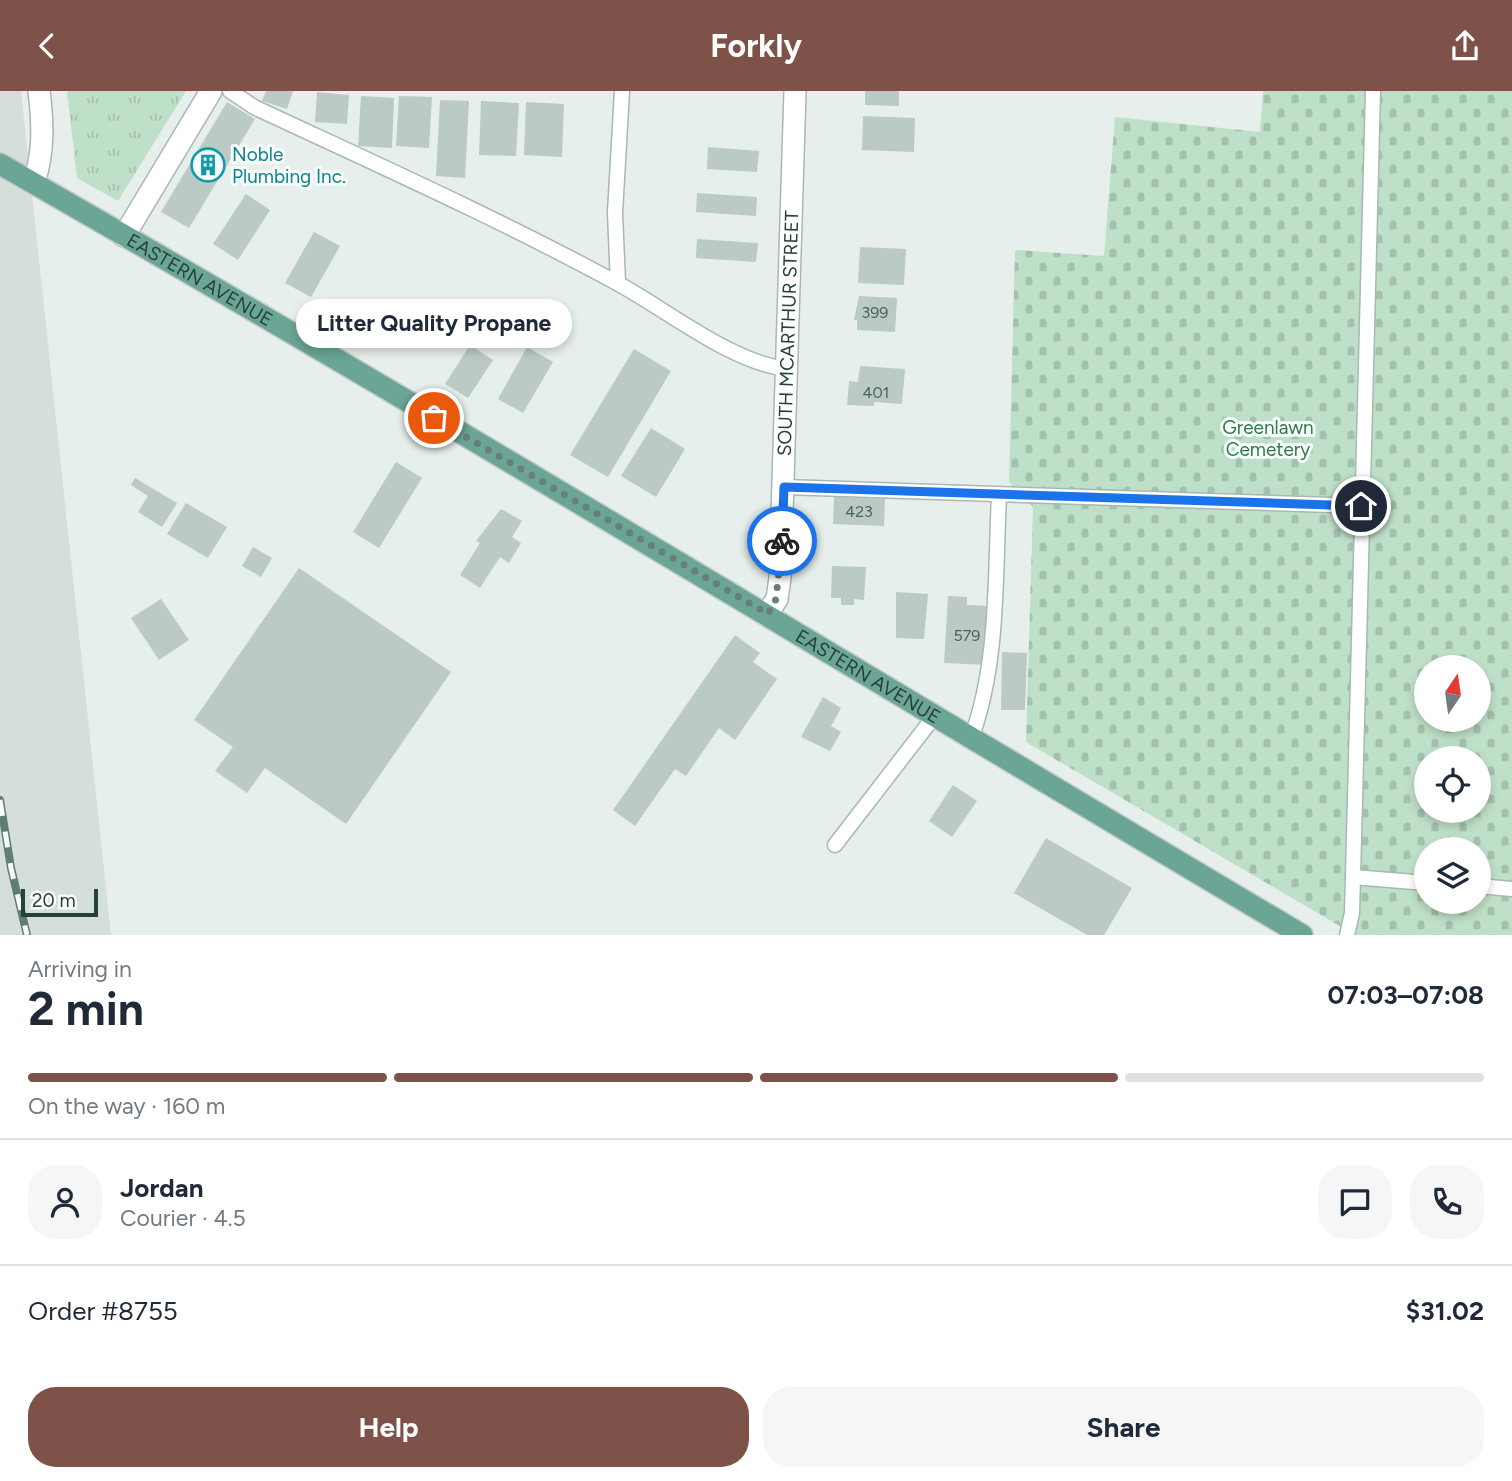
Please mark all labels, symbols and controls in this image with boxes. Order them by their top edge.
icon: back [28,27,66,65]
text: Forkly [710,27,802,65]
icon: share [1446,27,1484,65]
place label: Noble Plumbing Inc. [232,143,346,188]
building icon: Noble Plumbing Inc. [189,146,227,184]
street label: SOUTH MCARTHUR STREET [773,210,803,456]
street label: EASTERN AVENUE [123,229,277,331]
callout: Litter Quality Propane [296,299,572,348]
house number: 399 [862,303,888,322]
text: Litter Quality Propane [317,309,551,337]
house number: 401 [863,383,889,402]
pin [404,388,464,448]
icon: bag [415,399,453,437]
park label: Greenlawn Cemetery [1222,416,1314,461]
pin [1331,476,1391,536]
icon: home [1342,487,1380,525]
house number: 423 [845,502,873,521]
courier [747,506,817,576]
icon: bike [763,522,801,560]
street label: EASTERN AVENUE [791,624,945,729]
house number: 579 [954,626,980,645]
north arrow [1414,655,1491,731]
map controls [1414,655,1491,914]
button: locate [1414,746,1491,823]
button: layers [1414,837,1491,914]
scale bar [21,886,98,918]
text: 20 m [32,889,76,912]
text: Arriving in [28,955,132,983]
text: 07:03–07:08 [1327,979,1484,1011]
text: 2 min [28,981,144,1037]
text: On the way · 160 m [28,1092,225,1120]
button: person [28,1165,102,1239]
button: chat [1318,1165,1392,1239]
button: phone [1410,1165,1484,1239]
text: Jordan [120,1172,203,1204]
text: Courier · 4.5 [120,1204,246,1232]
text: Order #8755 [28,1295,178,1327]
text: $31.02 [1406,1295,1484,1327]
button: Help [28,1387,749,1467]
button: Share [763,1387,1484,1467]

